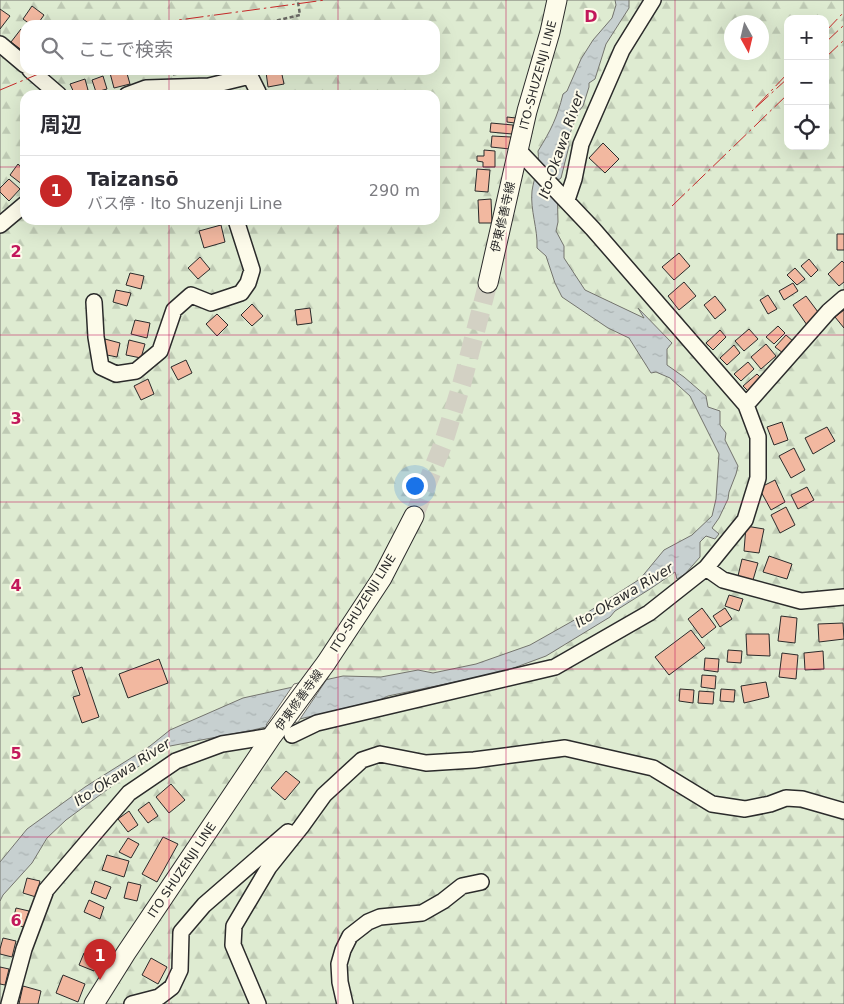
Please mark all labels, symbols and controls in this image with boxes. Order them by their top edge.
text: D [584,7,598,26]
north arrow [724,15,769,60]
map controls [784,15,829,150]
button: + [784,15,829,60]
street label: ITO-SHUZENJI LINE [517,19,559,131]
search box [20,20,440,75]
icon: search [38,34,66,62]
text: ここで検索 [78,38,173,60]
button: − [784,60,829,105]
water label: Ito-Okawa River [535,88,587,200]
button: locate [784,105,829,150]
text: 周辺 [40,113,82,137]
text: Taizansō [87,168,179,190]
street label: 伊東修善寺線 [488,180,518,254]
text: 1 [50,181,62,200]
text: 290 m [369,181,420,200]
text: バス停 · Ito Shuzenji Line [87,194,282,213]
text: 2 [10,242,22,261]
text: 3 [10,409,22,428]
your location [402,473,428,499]
street label: ITO-SHUZENJI LINE [327,552,399,654]
water label: Ito-Okawa River [572,559,677,631]
text: 4 [10,576,22,595]
street label: 伊東修善寺線 [272,667,326,733]
water label: Ito-Okawa River [71,734,174,809]
text: 5 [10,744,22,763]
street label: ITO SHUZENJI LINE [145,820,219,920]
text: 6 [10,911,22,930]
pin: 1 [84,939,116,980]

